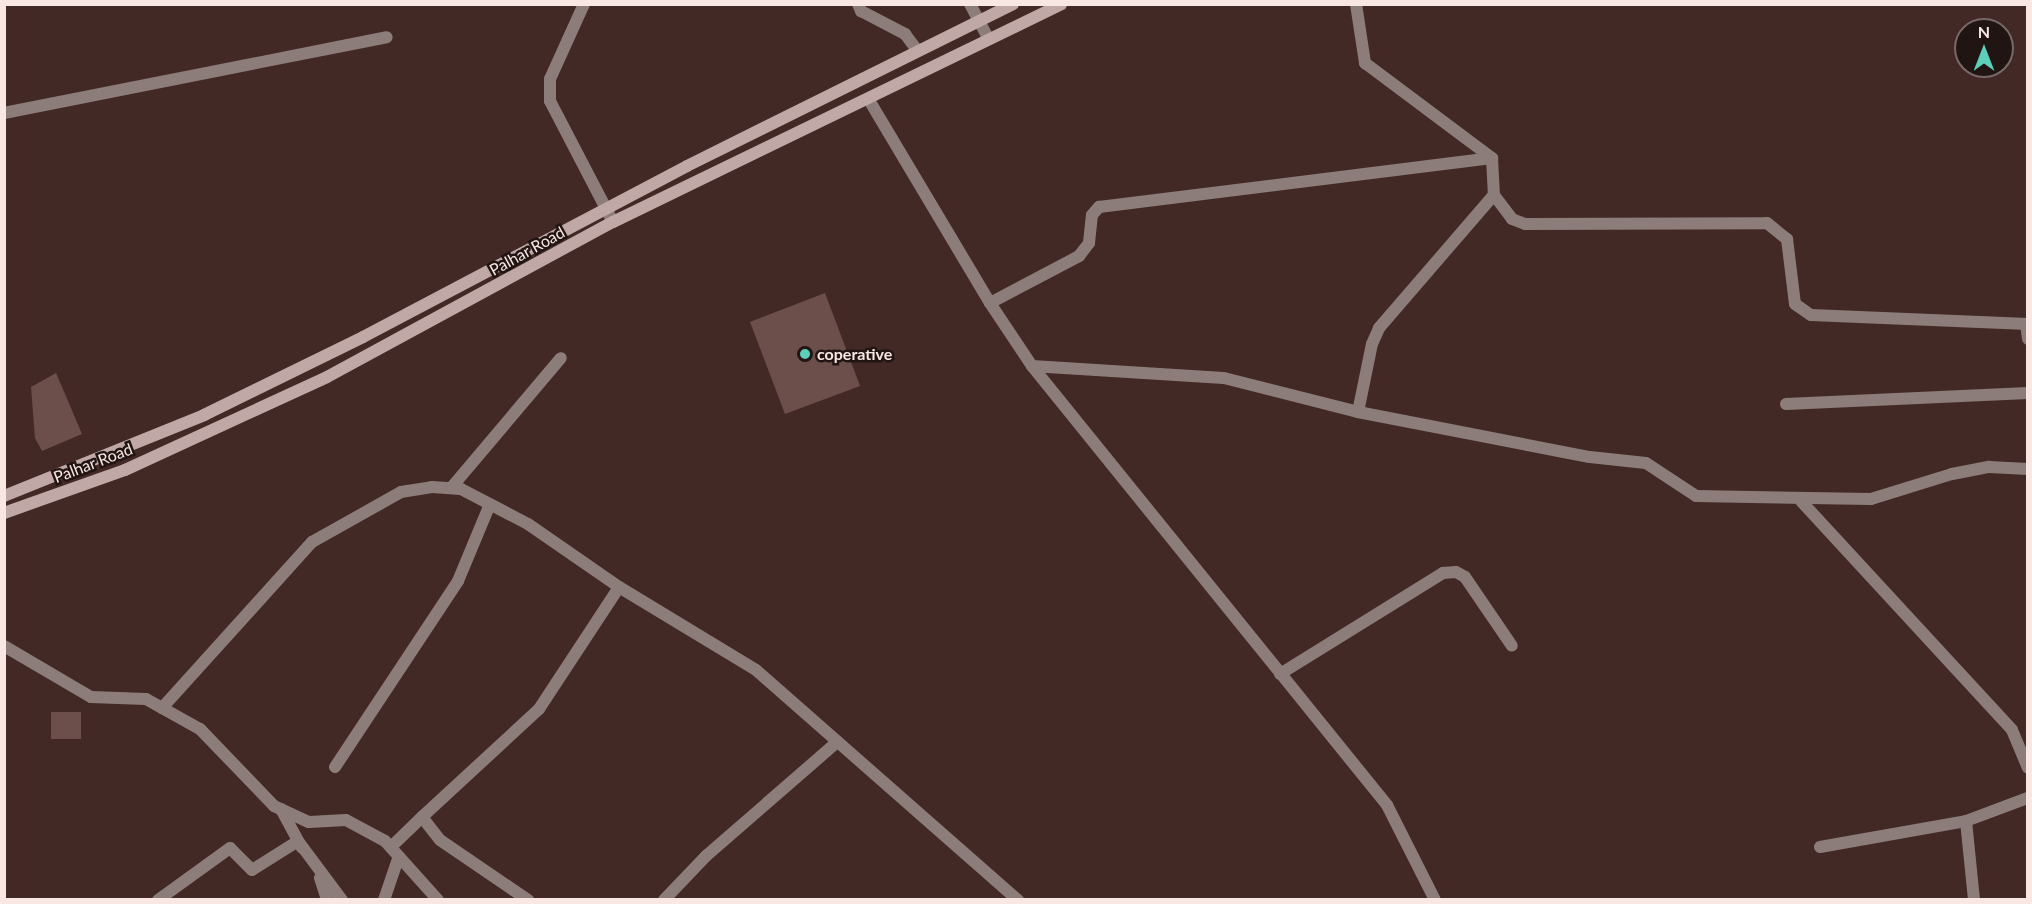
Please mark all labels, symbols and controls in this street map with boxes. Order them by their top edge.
north arrow [1954,18,2014,78]
text: N [1978,22,1990,41]
street label: Palhar Road [486,222,568,280]
place label: coperative [817,344,892,364]
marker: coperative [798,347,812,361]
street label: Palhar Road [51,439,135,487]

